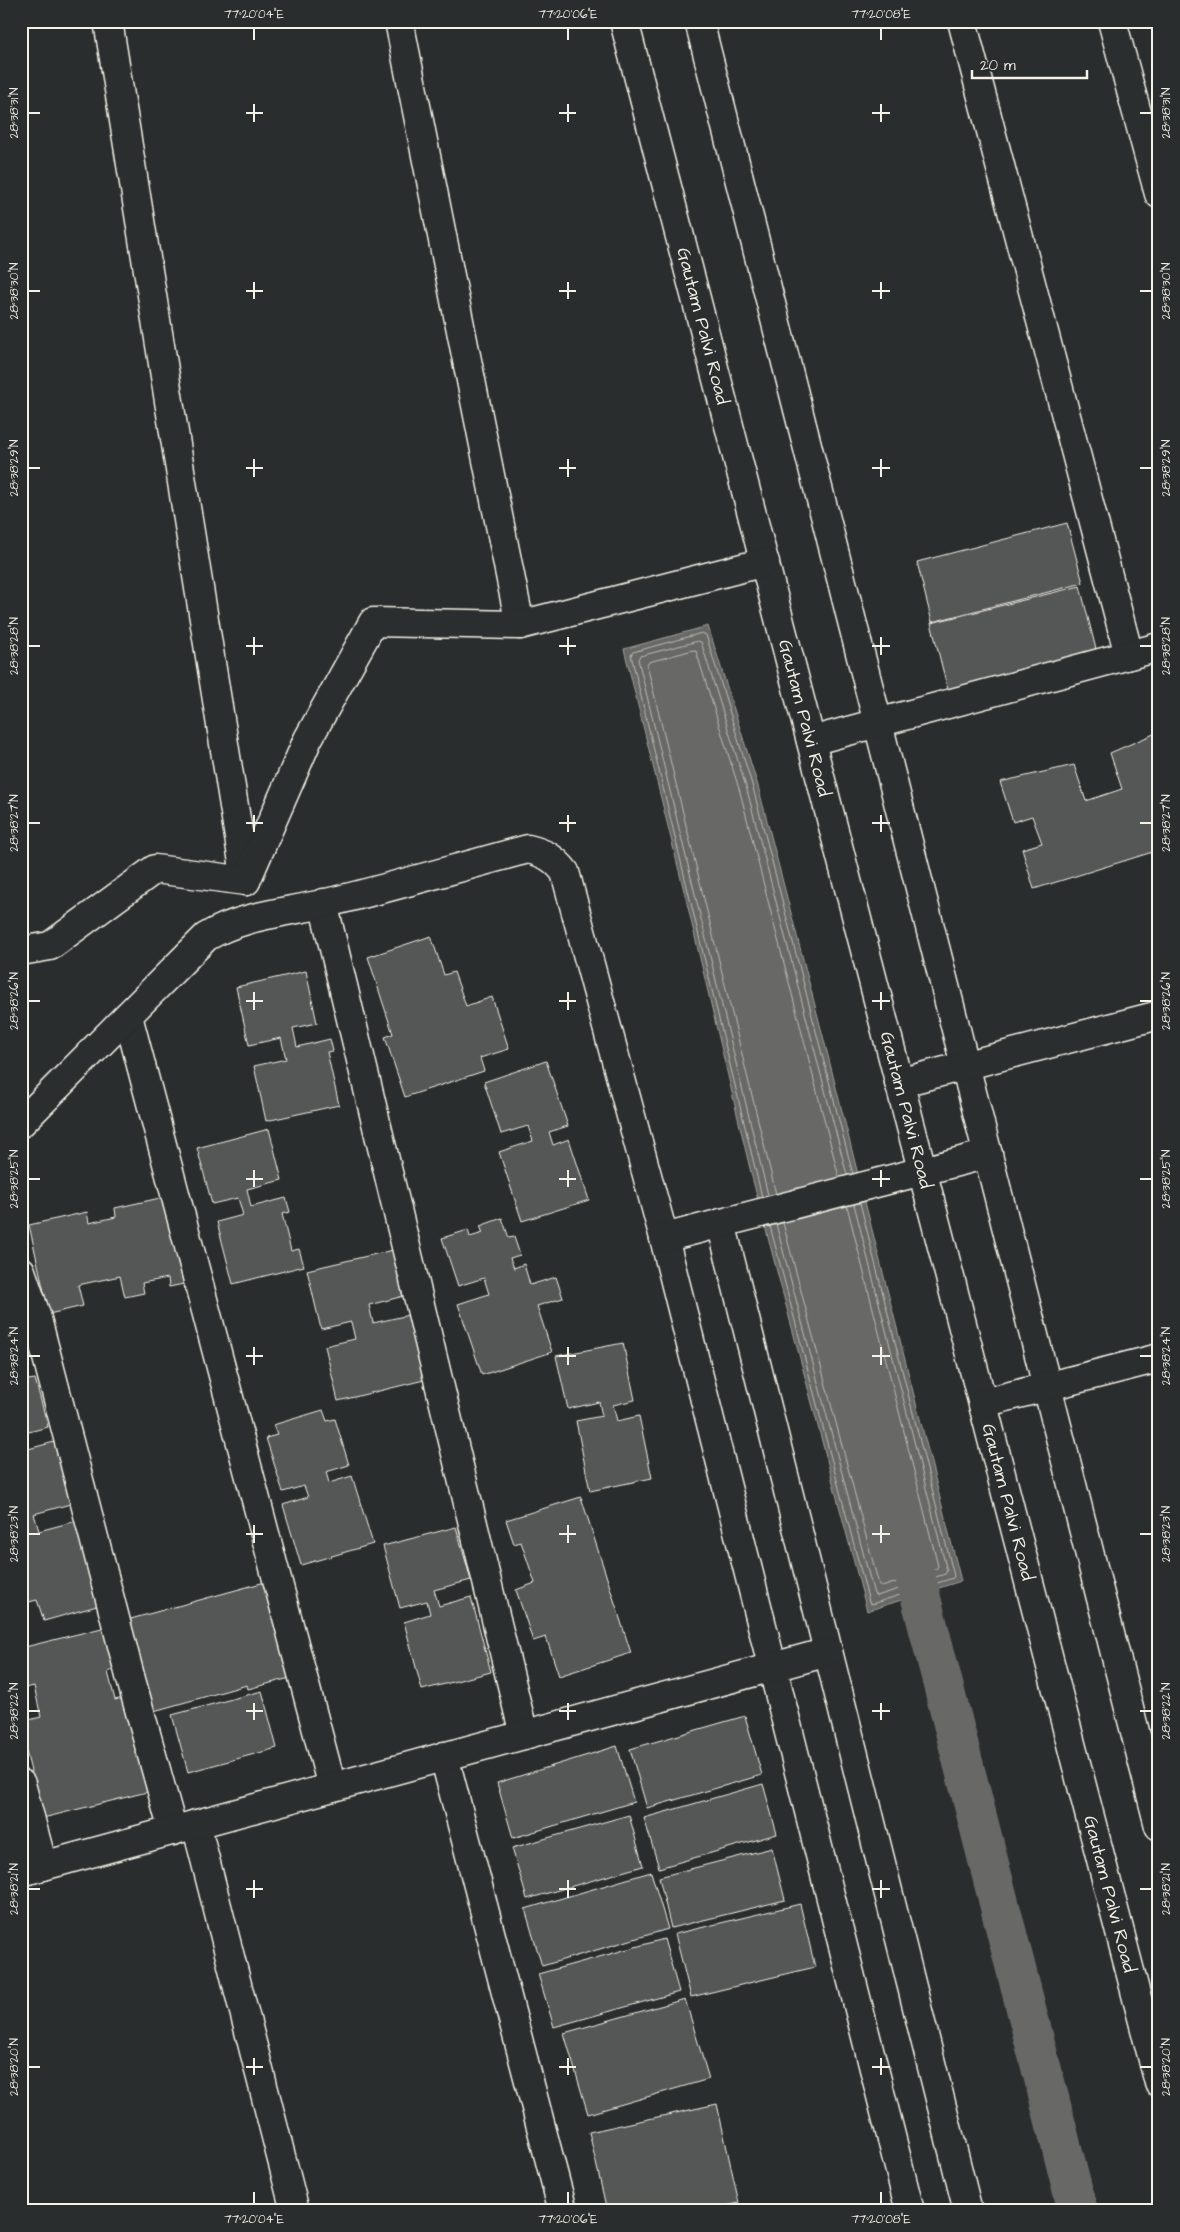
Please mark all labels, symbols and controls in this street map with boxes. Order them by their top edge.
text: 77°20'04"E [224,6,284,23]
text: 77°20'06"E [539,6,597,23]
text: 77°20'08"E [851,6,911,23]
scale bar [972,48,1088,80]
text: 20 m [980,55,1016,76]
text: 28°38'31"N [6,87,23,139]
text: 28°38'31"N [1158,87,1175,139]
street label: Gautam Palvi Road [670,245,736,407]
text: 28°38'30"N [6,262,23,320]
text: 28°38'30"N [1158,262,1175,320]
text: 28°38'29"N [6,439,23,497]
text: 28°38'29"N [1158,439,1175,497]
text: 28°38'28"N [6,616,23,675]
text: 28°38'28"N [1158,616,1175,675]
street label: Gautam Palvi Road [772,637,838,800]
text: 28°38'27"N [6,794,23,852]
text: 28°38'27"N [1158,794,1175,852]
text: 28°38'26"N [6,972,23,1030]
text: 28°38'26"N [1158,972,1175,1030]
street label: Gautam Palvi Road [873,1029,940,1192]
text: 28°38'25"N [6,1149,23,1208]
text: 28°38'25"N [1158,1149,1175,1208]
text: 28°38'24"N [6,1326,23,1385]
text: 28°38'24"N [1158,1326,1175,1385]
street label: Gautam Palvi Road [975,1421,1042,1584]
text: 28°38'23"N [6,1505,23,1562]
text: 28°38'23"N [1158,1505,1175,1562]
text: 28°38'22"N [6,1682,23,1740]
text: 28°38'22"N [1158,1682,1175,1740]
street label: Gautam Palvi Road [1077,1813,1143,1976]
text: 28°38'21"N [6,1863,23,1915]
text: 28°38'21"N [1158,1863,1175,1915]
text: 28°38'20"N [6,2038,23,2096]
text: 28°38'20"N [1158,2038,1175,2096]
text: 77°20'04"E [224,2211,284,2228]
text: 77°20'06"E [539,2211,597,2228]
text: 77°20'08"E [851,2211,911,2228]

